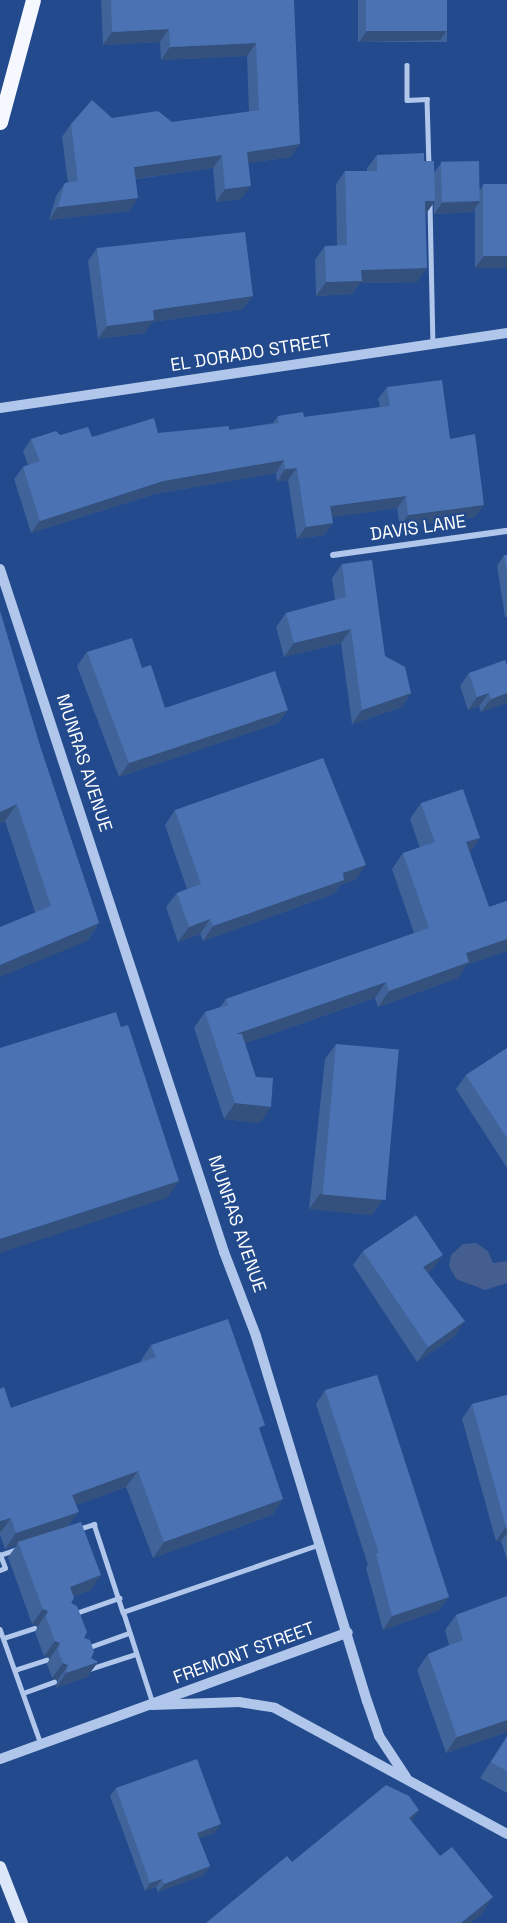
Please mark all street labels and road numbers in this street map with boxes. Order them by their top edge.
street label: EL DORADO STREET [169,330,333,376]
street label: DAVIS LANE [369,511,467,545]
street label: MUNRAS AVENUE [52,691,116,835]
street label: MUNRAS AVENUE [203,1153,271,1295]
street label: FREMONT STREET [170,1617,318,1689]

